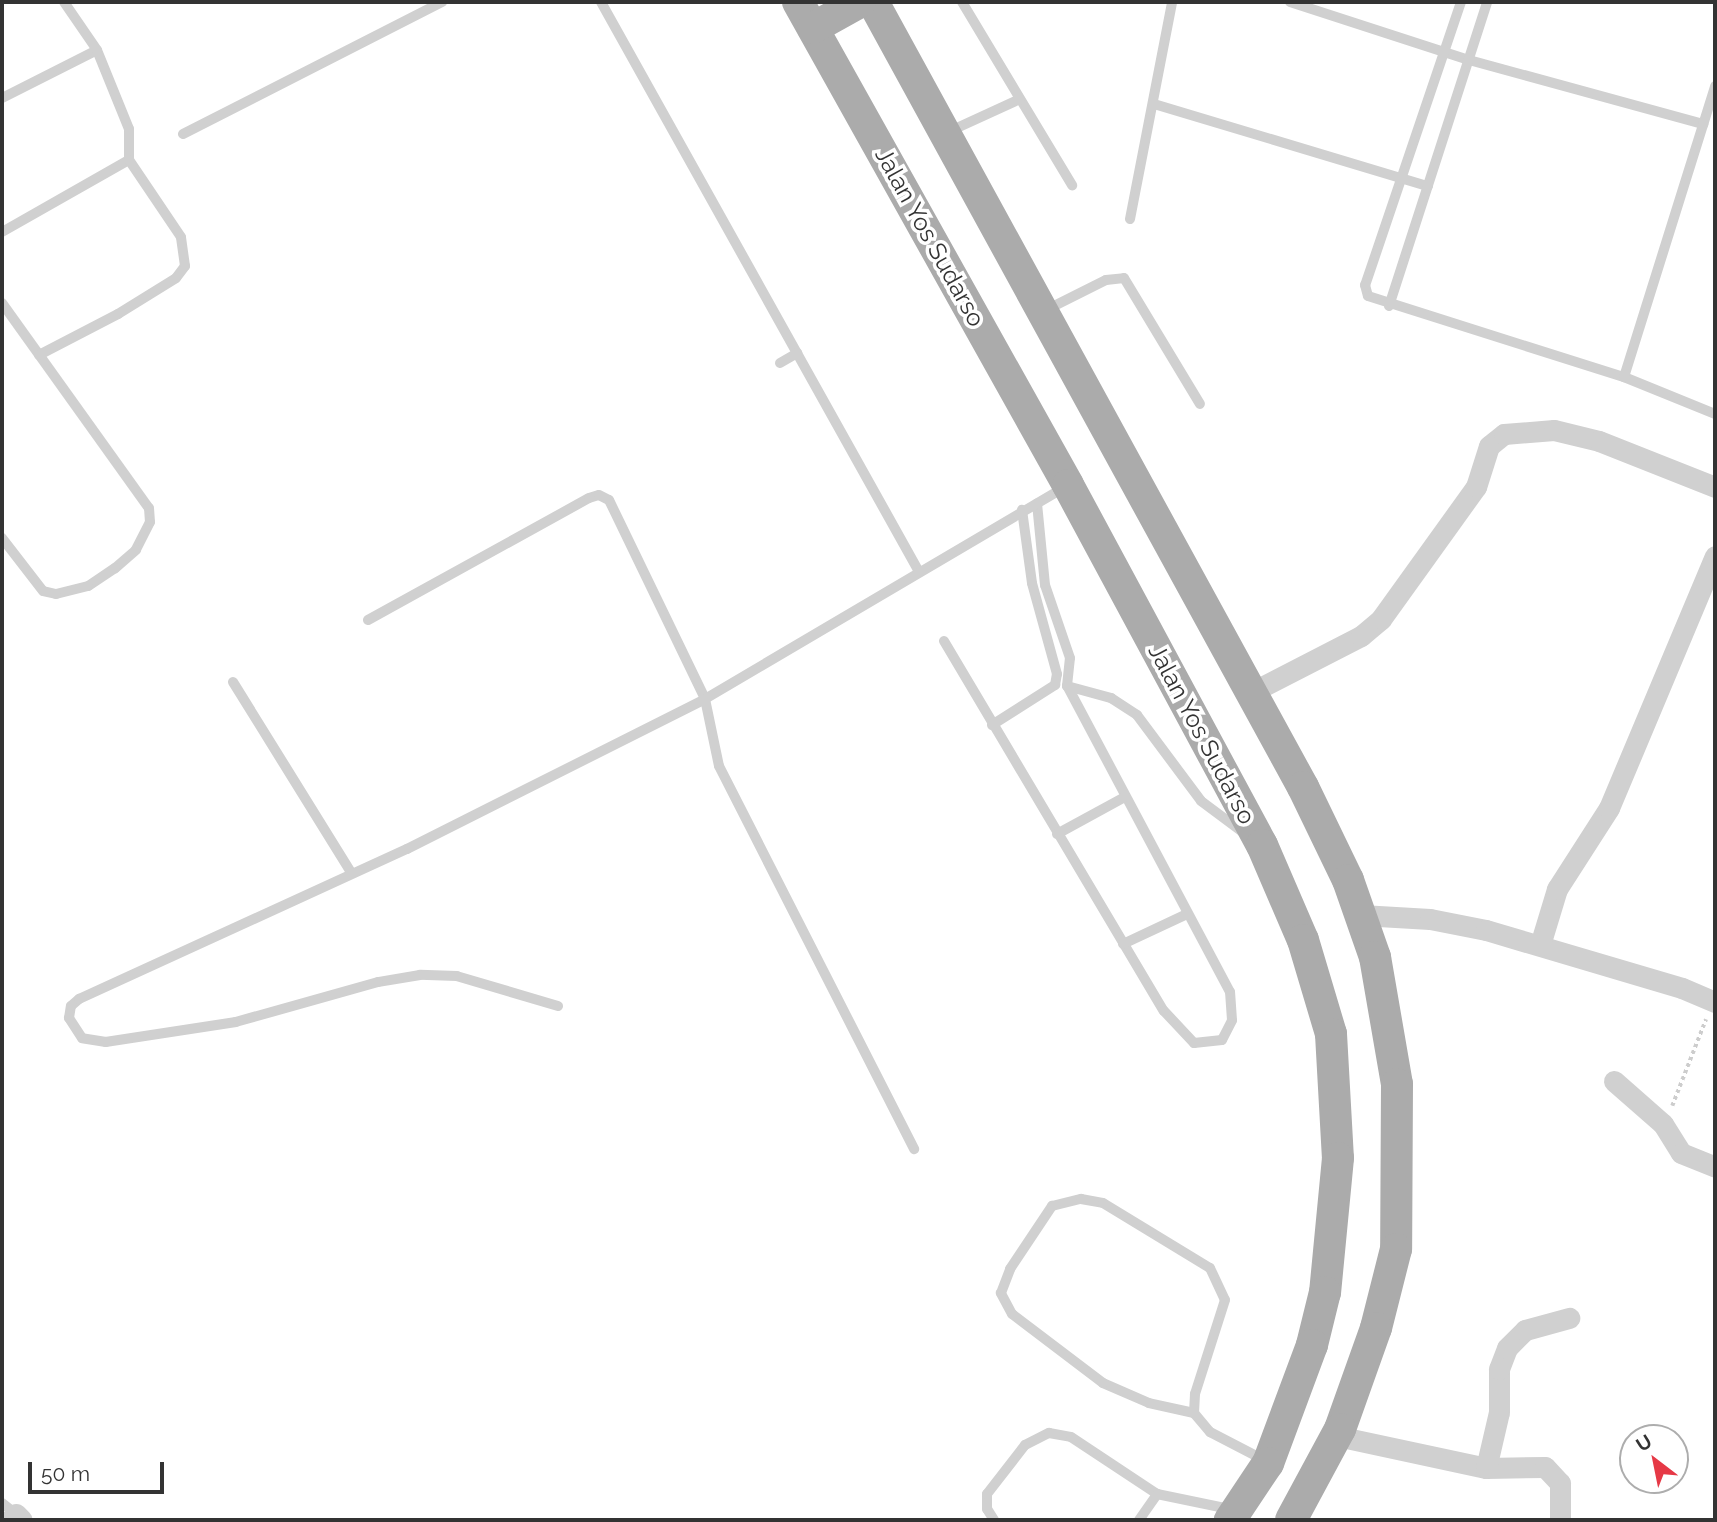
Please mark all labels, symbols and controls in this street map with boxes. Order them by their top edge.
street label: Jalan Yos Sudarso [869,142,991,332]
street label: Jalan Yos Sudarso [1142,639,1262,829]
north arrow [1619,1424,1689,1494]
text: U [1632,1430,1656,1456]
scale bar [32,1448,168,1492]
text: 50 m [41,1461,90,1486]

